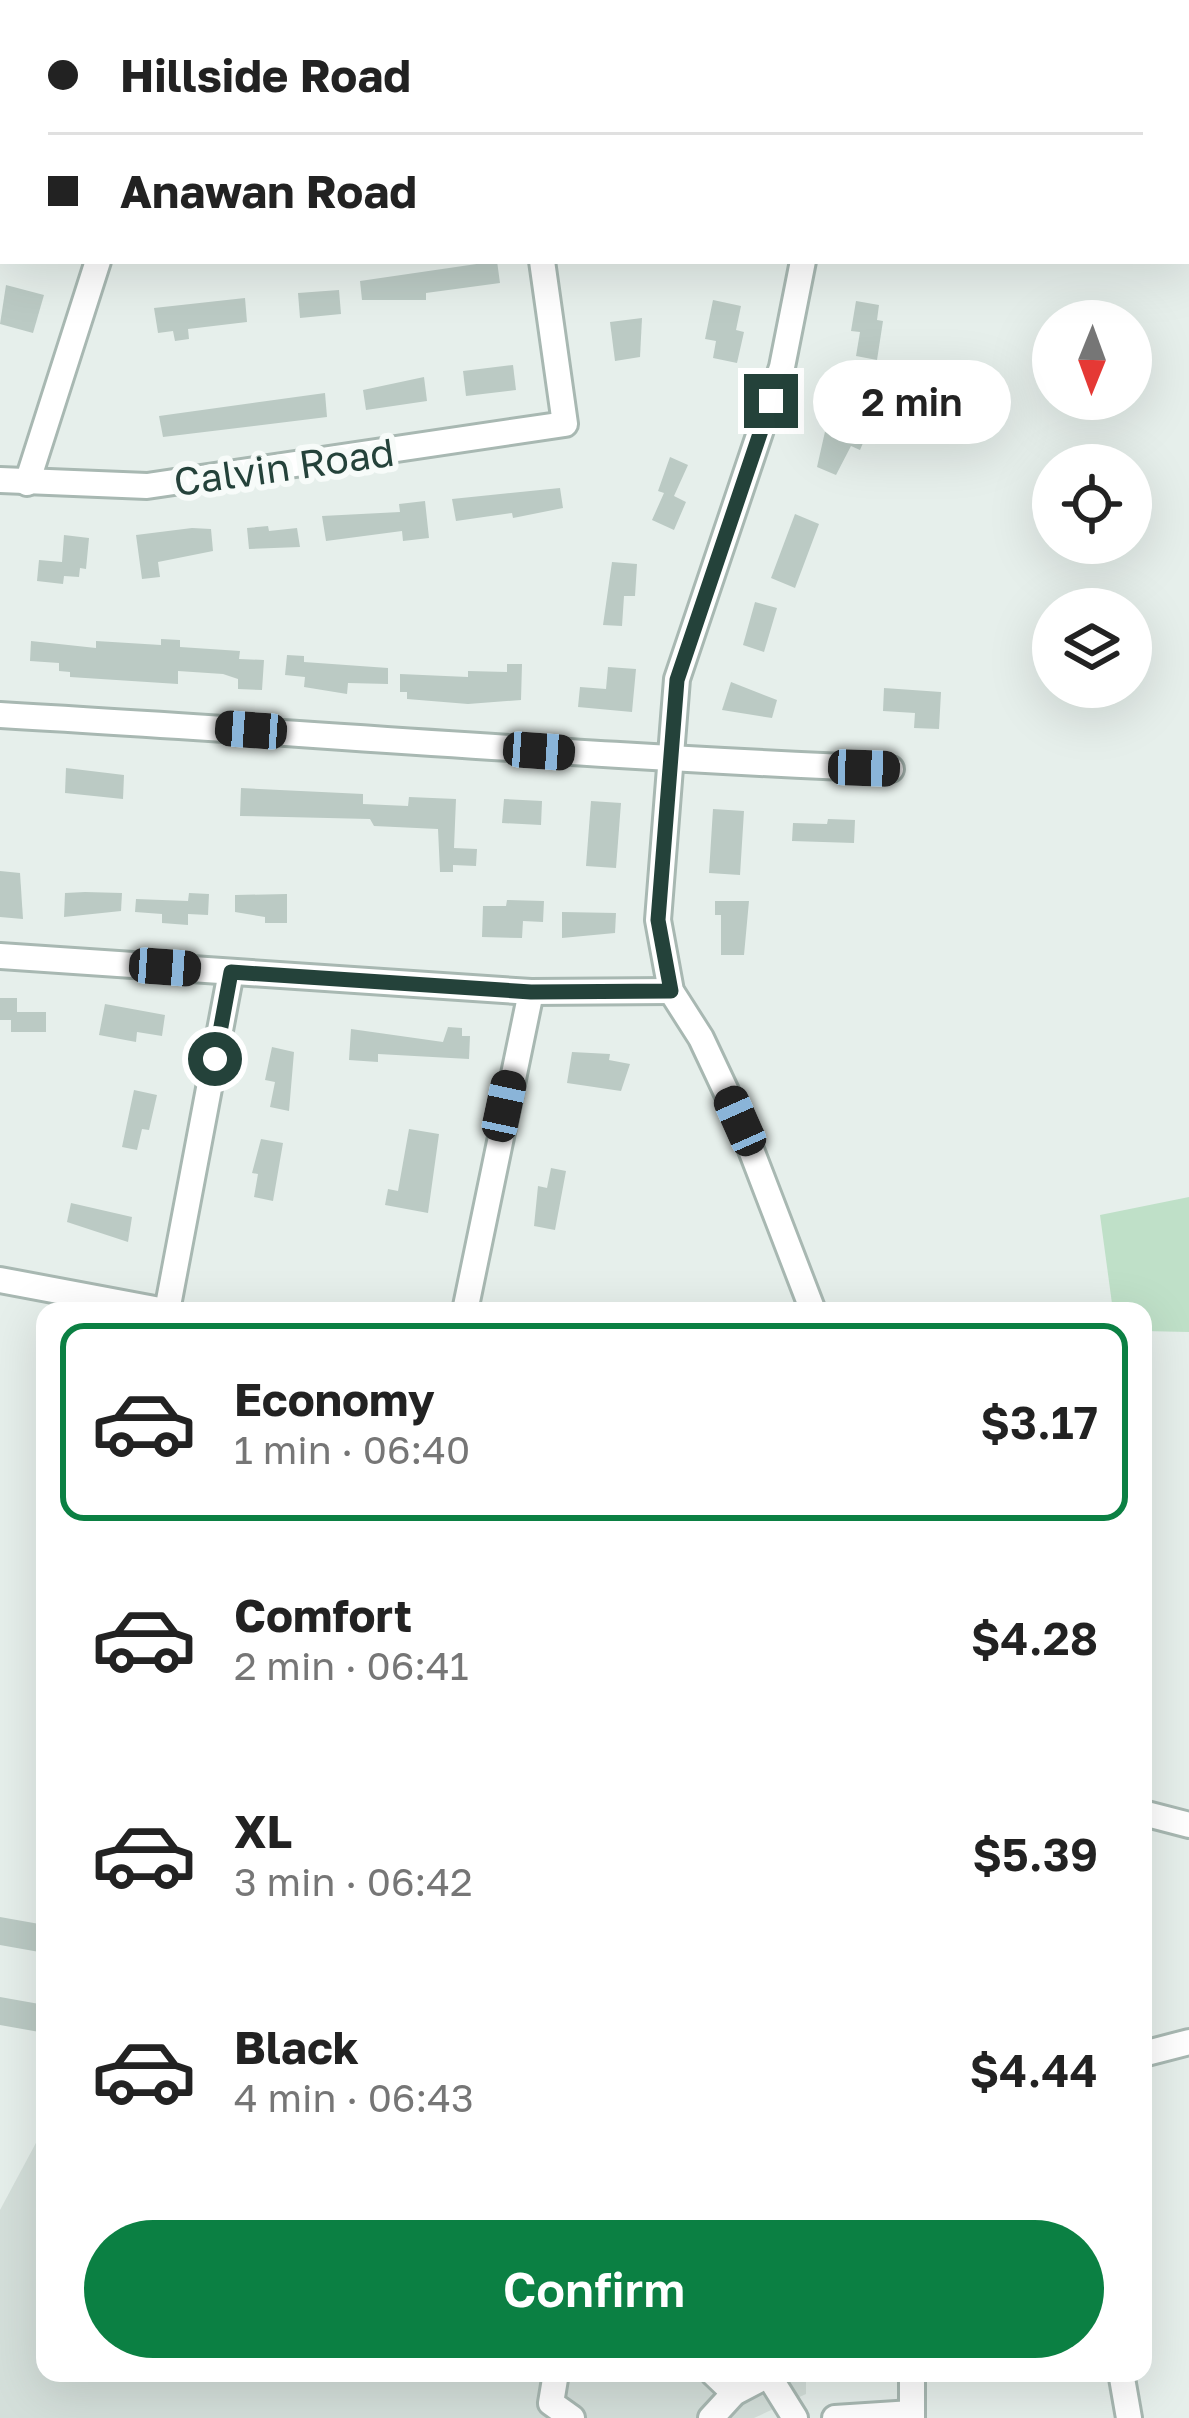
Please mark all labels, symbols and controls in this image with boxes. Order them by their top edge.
text: Hillside Road [120,48,411,102]
text: Anawan Road [120,164,417,218]
north arrow [1032,300,1152,420]
map controls [1032,300,1152,708]
callout: 2 min [813,359,1011,443]
route end [744,374,798,428]
text: 2 min [861,378,963,425]
street label: Calvin Road [171,428,397,505]
button: locate [1032,444,1152,564]
button: layers [1032,588,1152,708]
car [214,710,288,750]
car [502,731,576,771]
car [827,749,901,787]
car [128,947,202,987]
route start [188,1032,242,1086]
car [479,1067,529,1145]
car [709,1081,771,1161]
icon: car [90,1368,198,1476]
text: Economy [234,1372,435,1426]
text: $3.17 [980,1395,1098,1449]
text: 1 min · 06:40 [234,1426,470,1473]
icon: car [90,1584,198,1692]
text: Comfort [234,1588,412,1642]
text: $4.28 [971,1611,1098,1665]
text: 2 min · 06:41 [234,1642,469,1689]
icon: car [90,1800,198,1908]
text: XL [234,1804,292,1858]
text: $5.39 [972,1827,1098,1881]
text: 3 min · 06:42 [234,1858,473,1905]
icon: car [90,2016,198,2124]
text: Black [234,2020,359,2074]
text: $4.44 [970,2043,1098,2097]
text: 4 min · 06:43 [234,2074,474,2121]
button: Confirm [84,2220,1104,2358]

